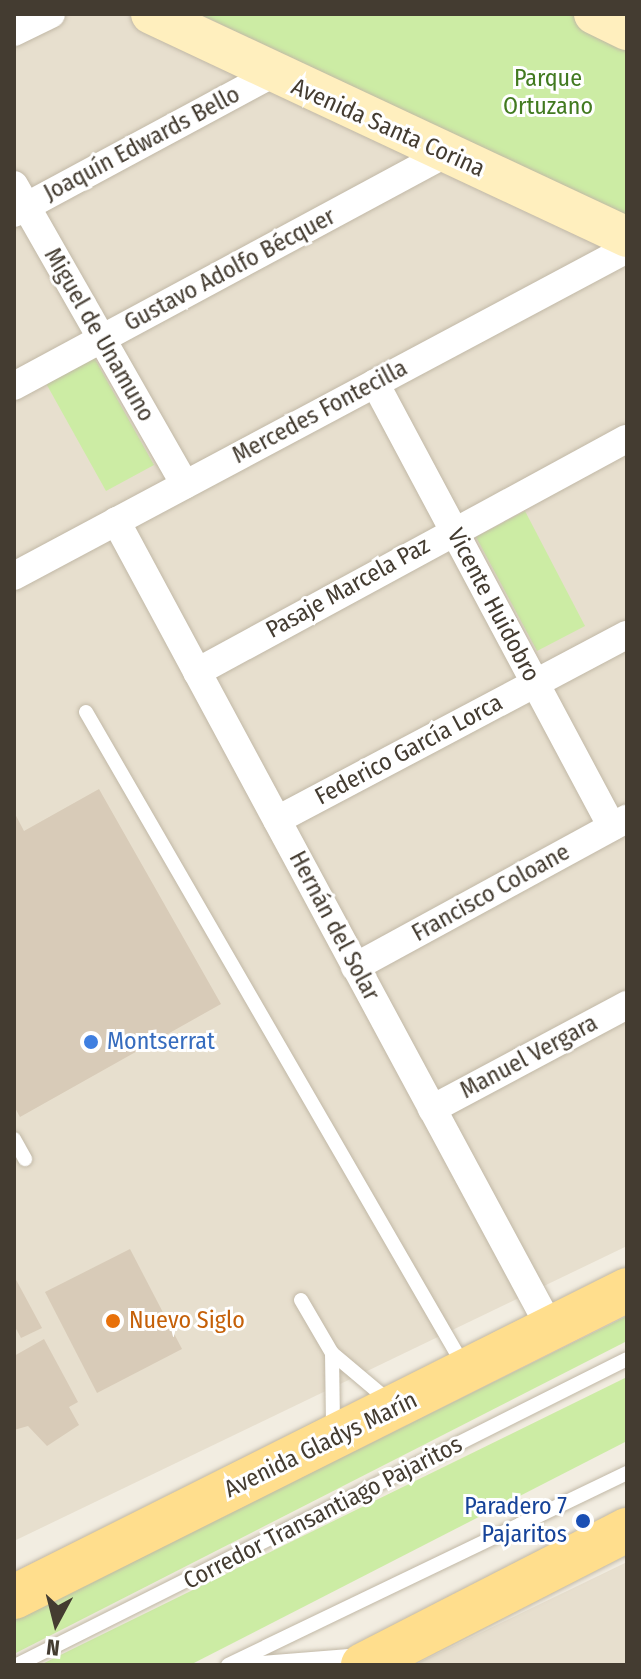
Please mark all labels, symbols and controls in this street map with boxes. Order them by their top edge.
park label: Parque Ortuzano [503,65,593,121]
street label: Avenida Santa Corina [287,72,489,184]
street label: Joaquín Edwards Bello [39,80,245,208]
street label: Gustavo Adolfo Bécquer [120,202,340,338]
street label: Miguel de Unamuno [38,243,160,427]
street label: Mercedes Fontecilla [228,354,412,470]
street label: Vicente Huidobro [441,523,545,687]
street label: Pasaje Marcela Paz [261,531,435,645]
street label: Federico García Lorca [310,688,508,812]
street label: Francisco Coloane [407,838,575,948]
street label: Hernán del Solar [283,846,385,1006]
street label: Manuel Vergara [455,1009,603,1105]
place label: Montserrat [107,1028,215,1056]
marker: Montserrat [82,1033,100,1051]
place label: Nuevo Siglo [129,1307,245,1335]
marker: Nuevo Siglo [104,1312,122,1330]
street label: Avenida Gladys Marín [220,1386,422,1504]
street label: Corredor Transantiago Pajaritos [179,1430,467,1596]
place label: Paradero 7 Pajaritos [464,1493,567,1549]
marker: Paradero 7 Pajaritos [574,1512,592,1530]
north arrow [16,1583,96,1663]
text: N [45,1633,61,1662]

